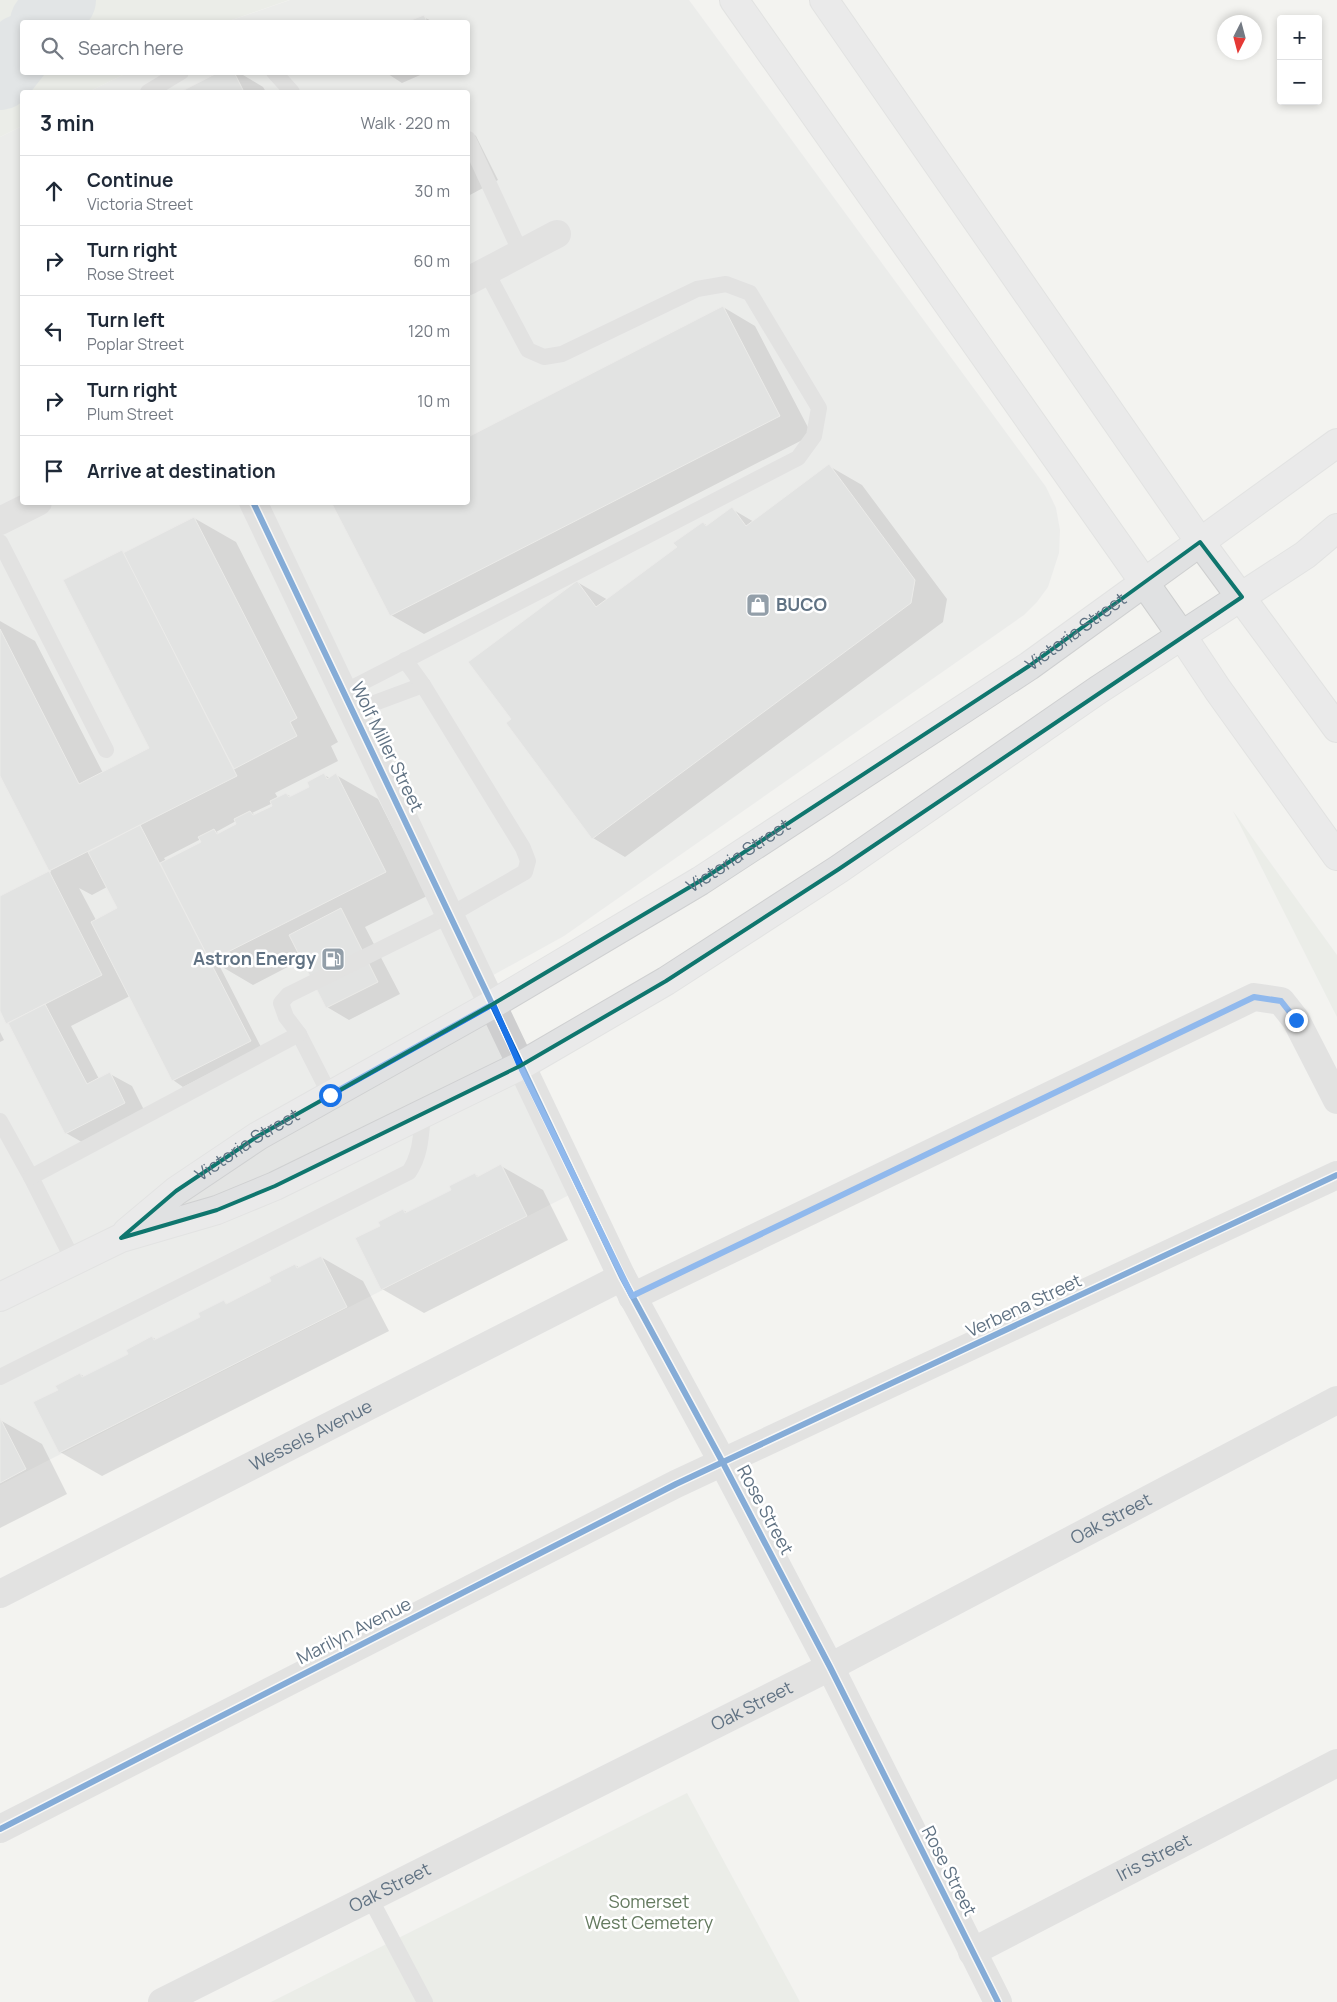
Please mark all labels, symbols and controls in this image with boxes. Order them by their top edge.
north arrow [1217,15,1262,60]
map controls [1277,15,1322,105]
button: + [1277,15,1322,60]
search box [20,20,470,75]
icon: search [38,34,66,62]
text: Search here [78,35,184,61]
button: − [1277,60,1322,105]
text: 3 min [40,109,94,137]
text: Walk · 220 m [360,112,450,134]
text: Continue [87,167,173,193]
icon: ahead [40,177,68,205]
text: 30 m [415,180,450,202]
text: Victoria Street [87,193,193,215]
text: Turn right [87,237,177,263]
icon: right [40,247,68,275]
text: 60 m [414,250,450,272]
text: Rose Street [87,263,174,285]
text: Turn left [87,307,165,333]
icon: left [40,317,68,345]
text: 120 m [408,320,450,342]
text: Poplar Street [87,333,184,355]
text: Turn right [87,377,177,403]
icon: right [40,387,68,415]
text: 10 m [417,390,450,412]
text: Plum Street [87,403,174,425]
icon: arrive [40,457,68,485]
text: Arrive at destination [87,458,276,484]
street label: Victoria Street [1020,586,1131,676]
shop icon: BUCO [745,592,771,618]
place label: BUCO [776,592,827,616]
street label: Wolf Miller Street [346,678,430,816]
street label: Victoria Street [682,812,795,897]
place label: Astron Energy [193,946,316,970]
fuel station icon: Astron Energy [320,946,346,972]
route end [1285,1009,1308,1032]
route start [319,1084,342,1107]
street label: Victoria Street [190,1102,304,1186]
street label: Verbena Street [962,1268,1085,1342]
street label: Wessels Avenue [245,1393,376,1476]
street label: Rose Street [732,1460,800,1559]
street label: Oak Street [1066,1487,1155,1549]
street label: Marilyn Avenue [292,1591,415,1669]
street label: Oak Street [707,1675,796,1736]
street label: Rose Street [917,1821,983,1920]
street label: Iris Street [1112,1828,1195,1886]
street label: Oak Street [345,1856,434,1917]
park label: Somerset West Cemetery [585,1889,714,1934]

